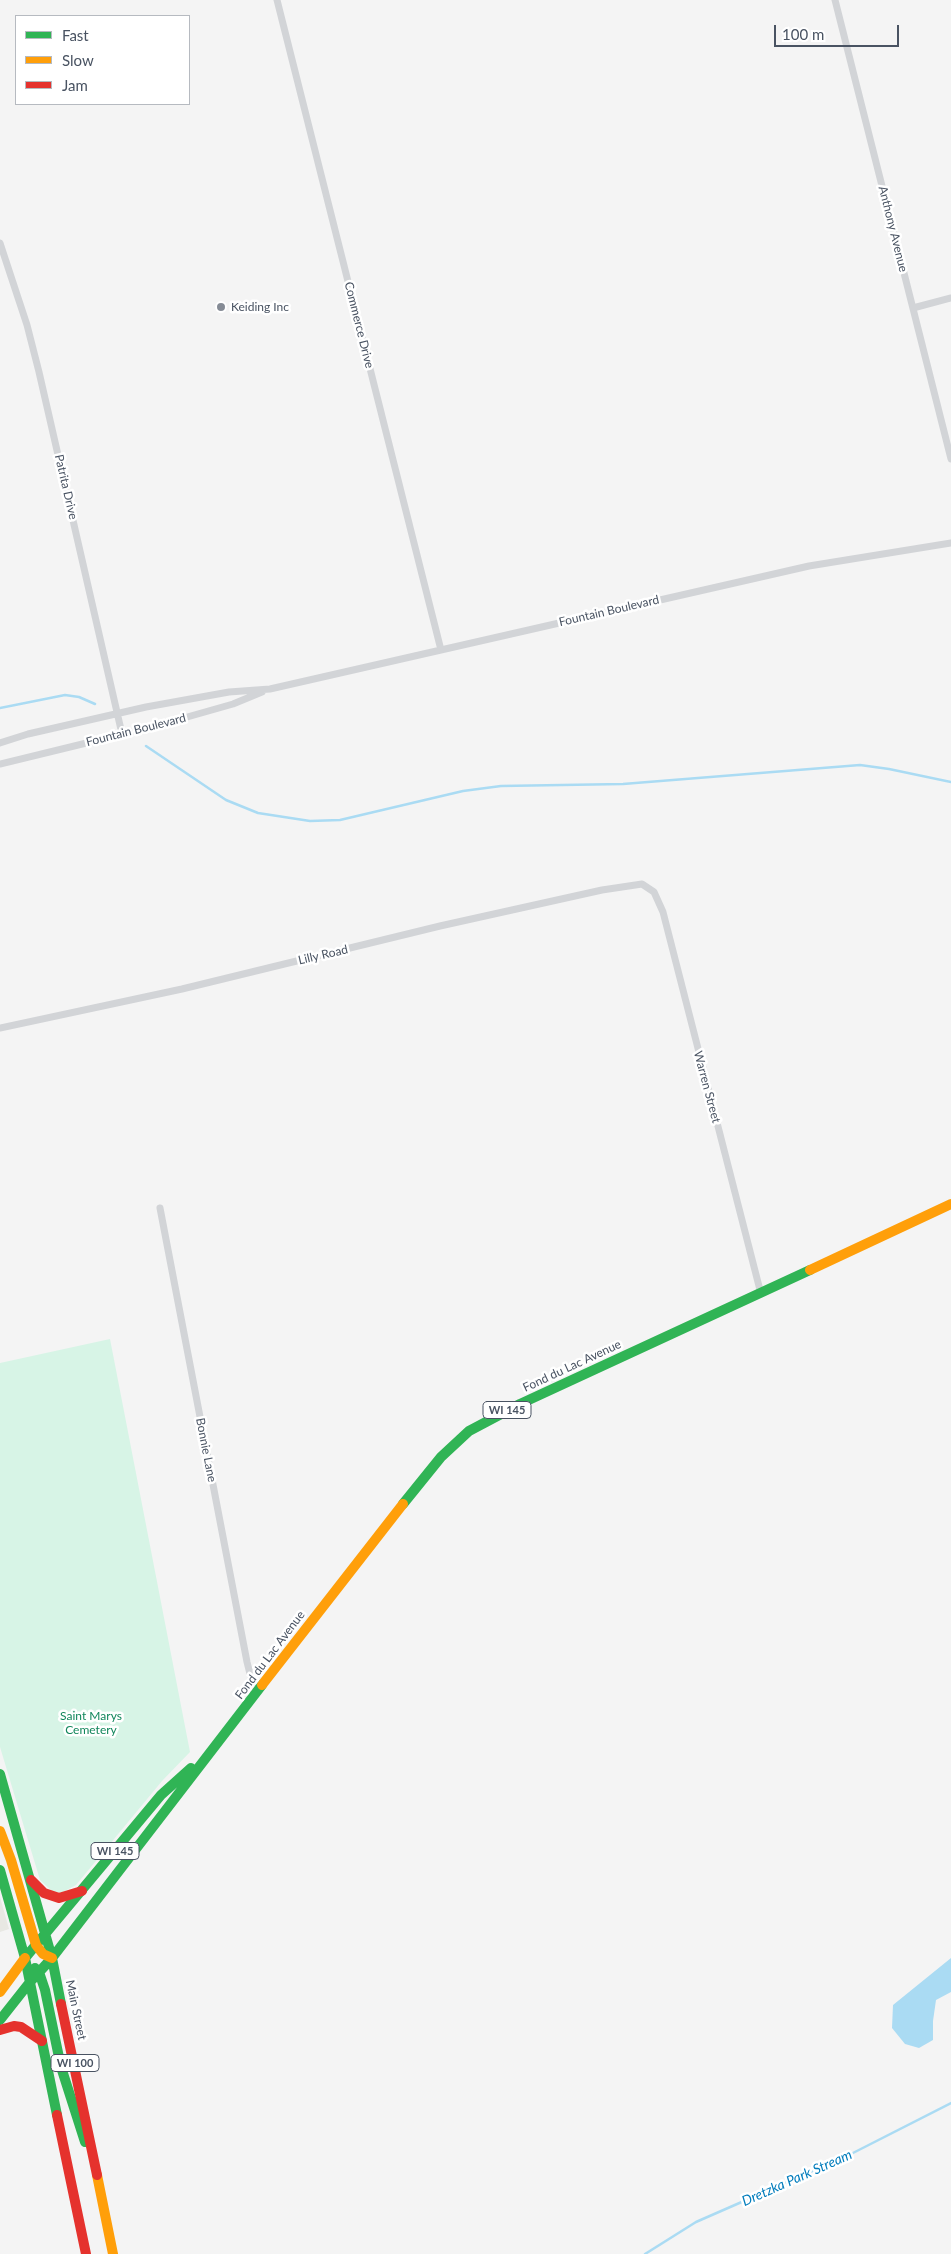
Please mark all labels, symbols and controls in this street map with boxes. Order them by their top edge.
legend [15,15,190,105]
scale bar [776,15,901,47]
text: 100 m [782,25,824,43]
text: Fast [62,26,89,44]
text: Slow [62,51,94,69]
text: Jam [62,76,88,94]
street label: Anthony Avenue [875,185,911,273]
street label: Commerce Drive [341,280,377,370]
place label: Keiding Inc [231,300,289,314]
marker: Keiding Inc [215,301,227,313]
street label: Patrita Drive [52,453,80,521]
street label: Fountain Boulevard [558,592,660,630]
street label: Fountain Boulevard [85,711,187,749]
street label: Lilly Road [297,942,349,968]
street label: Warren Street [690,1049,724,1125]
street label: Fond du Lac Avenue [521,1337,623,1395]
road number: WI 145 [483,1402,531,1418]
street label: Bonnie Lane [193,1417,219,1483]
street label: Fond du Lac Avenue [232,1608,308,1702]
park label: Saint Marys Cemetery [60,1709,122,1737]
road number: WI 145 [91,1842,139,1860]
street label: Main Street [63,1979,89,2041]
road number: WI 100 [51,2054,99,2072]
water label: Dretzka Park Stream [739,2146,855,2210]

